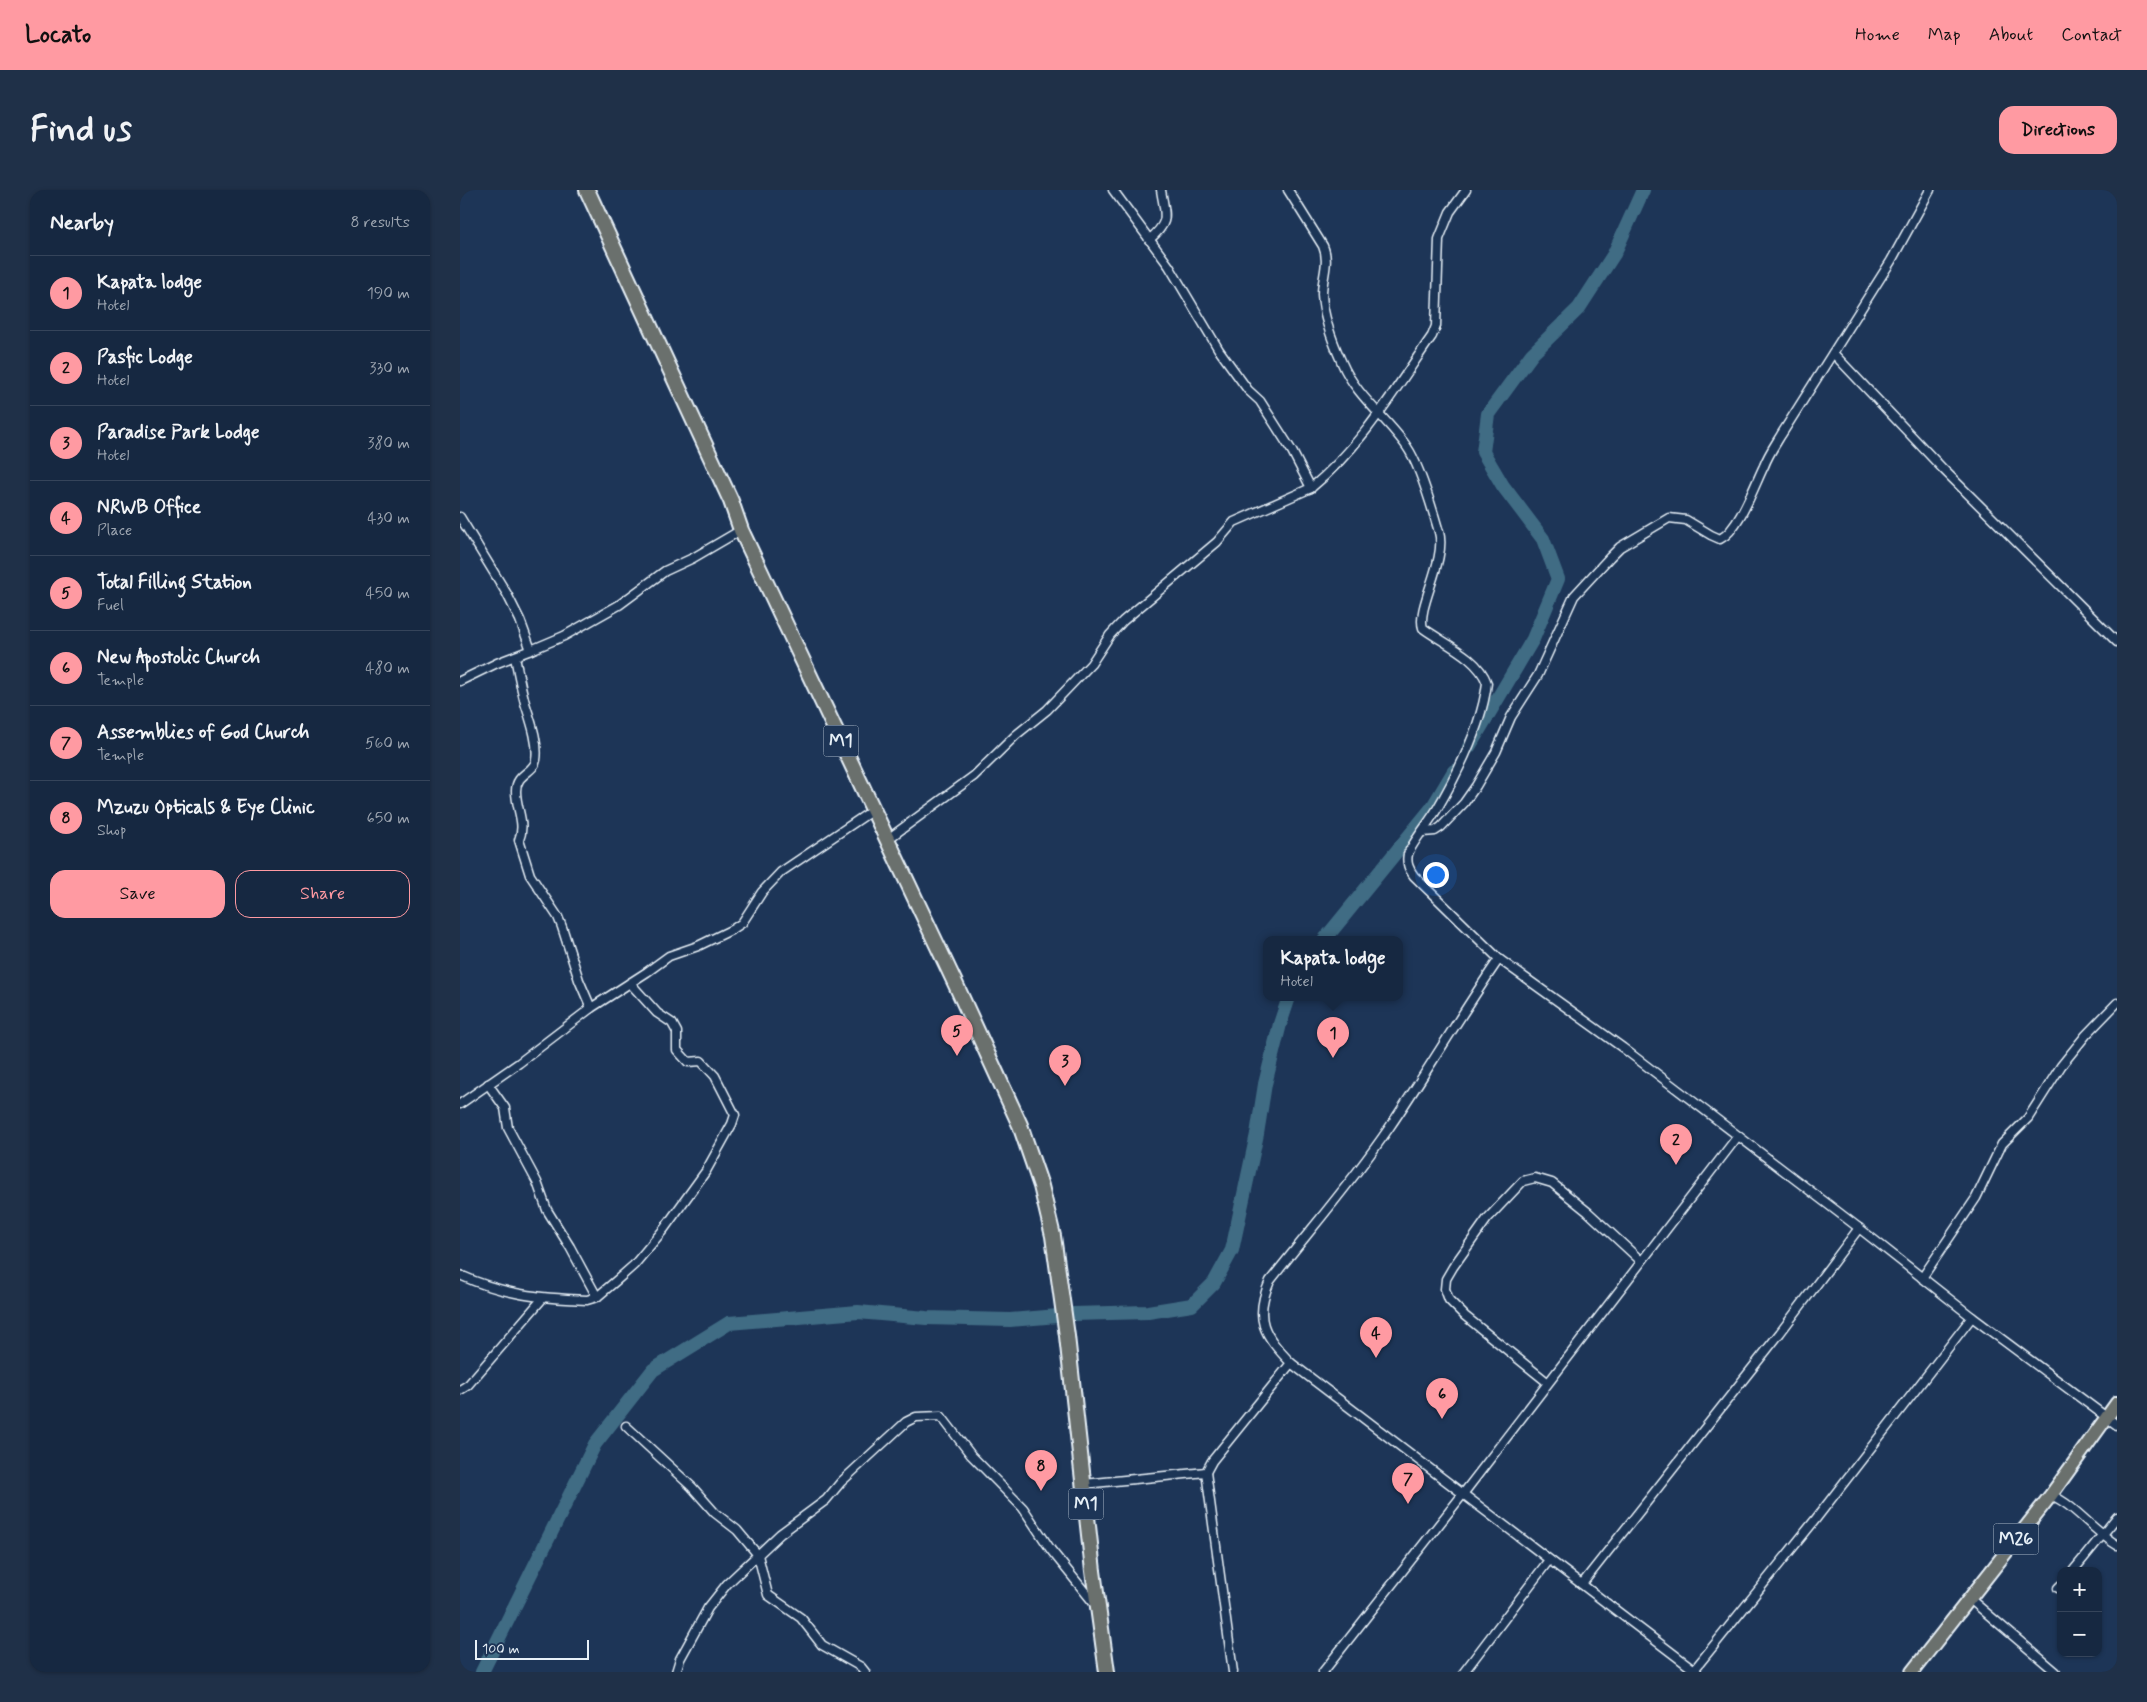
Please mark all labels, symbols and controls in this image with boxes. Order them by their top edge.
text: Locato [25,20,91,51]
text: Home [1855,23,1900,47]
text: Map [1928,23,1961,47]
text: About [1989,23,2033,47]
text: Contact [2061,23,2122,47]
button: Directions [1999,106,2117,154]
text: Find us [30,107,132,153]
text: Nearby [50,209,114,237]
text: 8 results [350,212,410,233]
text: Kapata lodge [97,270,202,295]
text: 1 [62,283,70,304]
text: 190 m [367,283,410,304]
text: Hotel [97,295,130,316]
text: Pasfic Lodge [97,345,193,370]
text: 2 [62,358,70,379]
text: 330 m [369,358,410,379]
text: Hotel [97,370,130,391]
text: Paradise Park Lodge [97,420,260,445]
text: 3 [62,433,70,454]
text: 380 m [367,433,410,454]
text: Hotel [97,445,130,466]
text: NRWB Office [97,495,201,520]
text: 4 [61,508,71,529]
text: 430 m [367,508,410,529]
text: Place [97,520,132,541]
text: Total Filling Station [97,570,252,595]
text: 5 [61,583,71,604]
text: 450 m [365,583,410,604]
text: Fuel [97,595,124,616]
text: New Apostolic Church [97,645,260,670]
text: 6 [62,658,70,679]
text: 480 m [365,658,410,679]
text: Temple [97,670,144,691]
text: Assemblies of God Church [97,720,310,745]
road number: M1 [824,726,858,756]
text: 7 [61,733,71,754]
text: 560 m [365,733,410,754]
text: Temple [97,745,144,766]
text: Mzuzu Opticals & Eye Clinic [97,795,315,820]
text: 8 [61,808,71,829]
text: 650 m [367,808,410,829]
text: Shop [97,820,126,841]
your location [1423,862,1449,888]
button: Save [50,870,225,918]
button: Share [235,870,410,918]
popup [1263,936,1403,1001]
text: Kapata lodge [1280,946,1386,971]
text: Hotel [1280,971,1313,992]
pin: 5 [941,1015,973,1056]
pin: 1 [1317,1017,1349,1058]
pin: 3 [1049,1045,1081,1086]
pin: 2 [1660,1124,1692,1165]
pin: 4 [1360,1317,1392,1358]
pin: 6 [1426,1378,1458,1419]
pin: 8 [1025,1450,1057,1491]
pin: 7 [1392,1463,1424,1504]
road number: M1 [1068,1488,1104,1520]
road number: M26 [1994,1524,2038,1555]
map controls [2057,1567,2102,1657]
button: + [2057,1567,2102,1612]
button: − [2057,1612,2102,1657]
scale bar [475,1637,589,1660]
text: 100 m [482,1640,520,1658]

